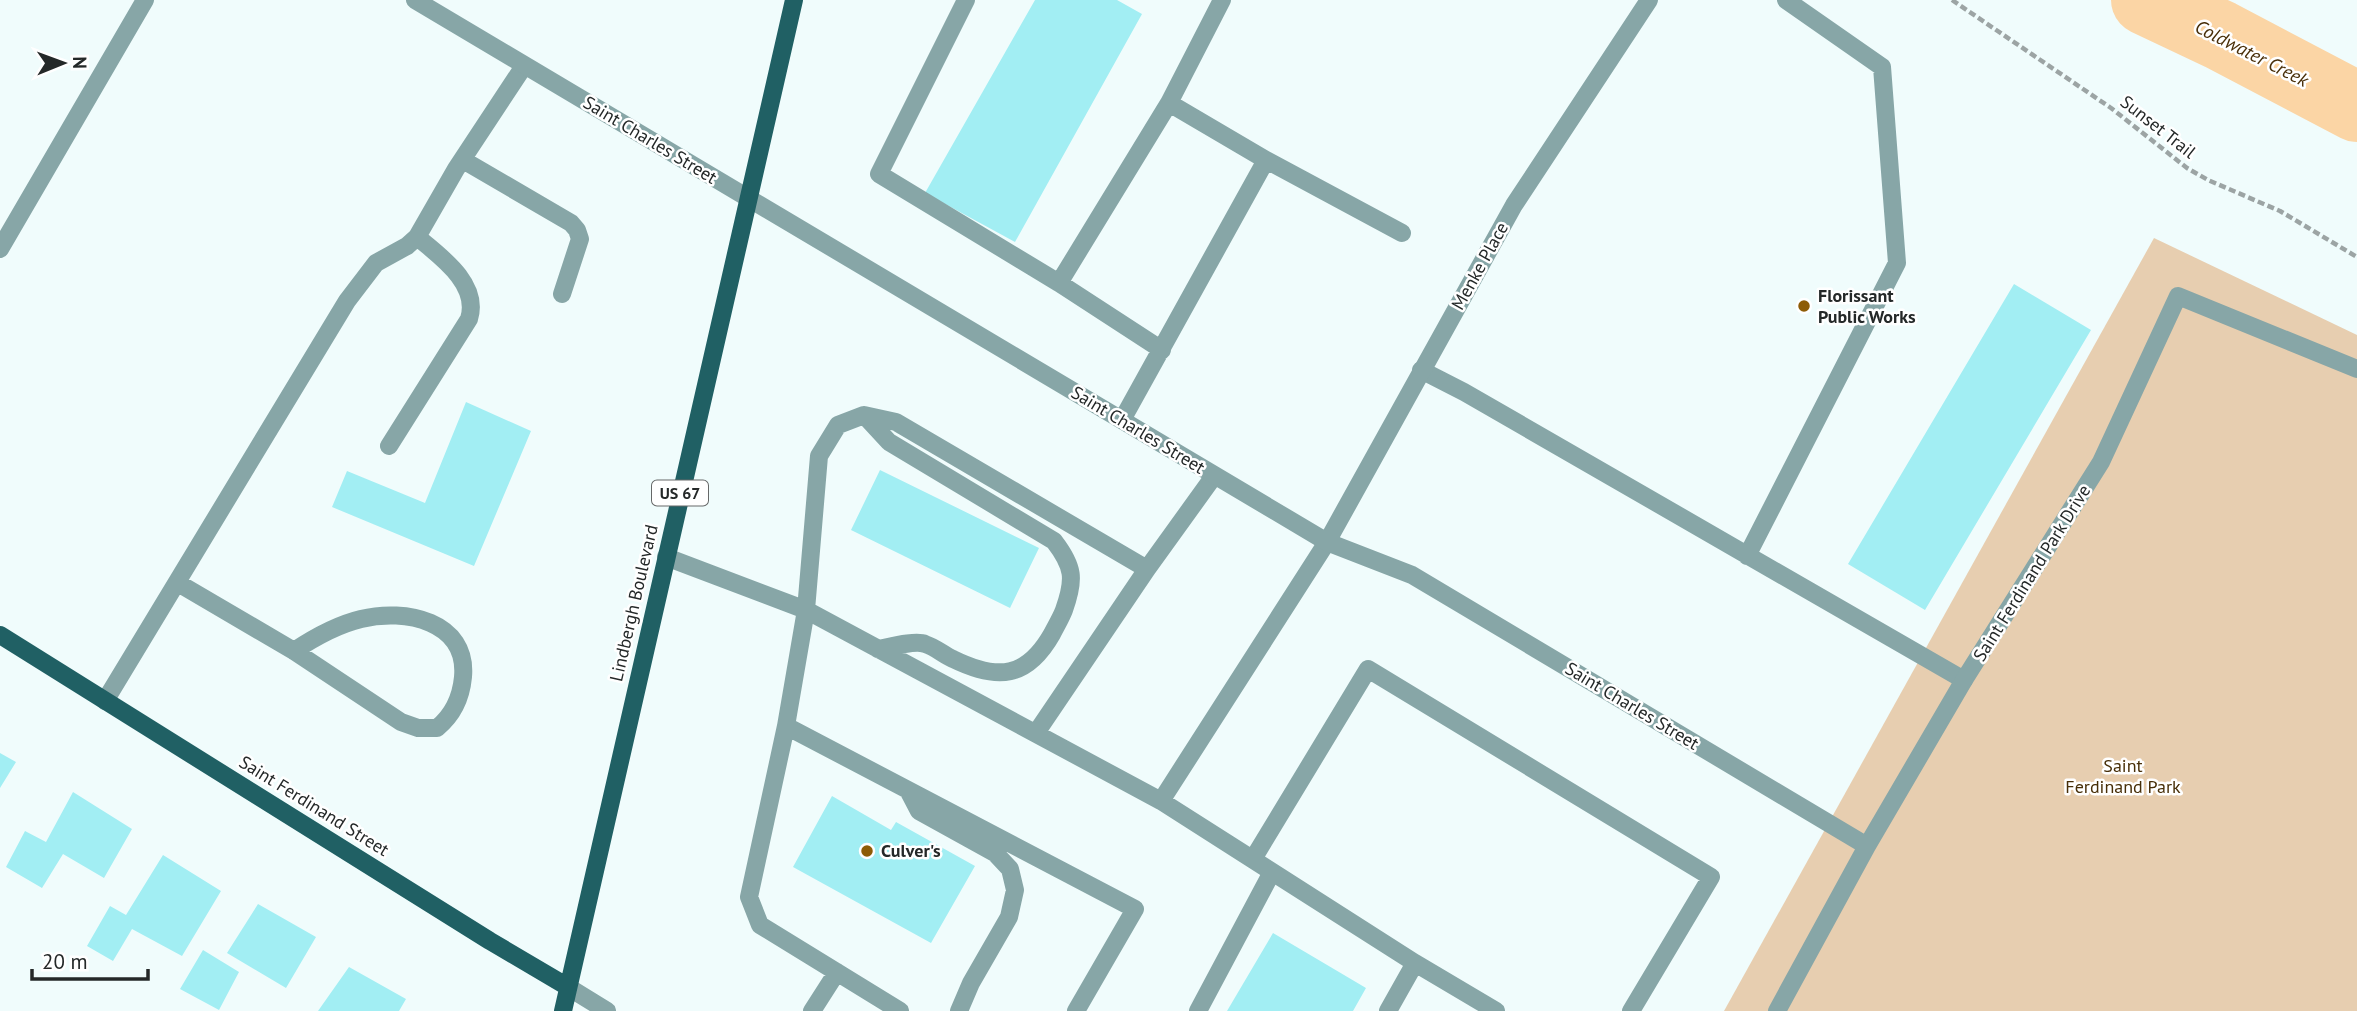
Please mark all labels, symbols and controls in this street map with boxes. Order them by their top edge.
water label: Coldwater Creek [2191,14,2314,93]
north arrow [28,28,98,98]
text: N [68,56,92,69]
street label: Sunset Trail [2116,90,2201,164]
street label: Saint Charles Street [579,91,721,189]
street label: Menke Place [1446,218,1513,314]
place label: Florissant Public Works [1818,284,1916,328]
marker: Florissant Public Works [1796,298,1812,314]
street label: Saint Charles Street [1067,381,1209,479]
road number: US 67 [652,480,708,506]
street label: Saint Ferdinand Park Drive [1968,480,2095,665]
street label: Lindbergh Boulevard [604,522,663,684]
street label: Saint Charles Street [1561,657,1703,755]
street label: Saint Ferdinand Street [235,750,393,861]
park label: Saint Ferdinand Park [2065,754,2181,798]
place label: Culver's [881,839,941,862]
marker: Culver's [859,843,875,859]
scale bar [32,937,147,981]
text: 20 m [42,948,88,975]

